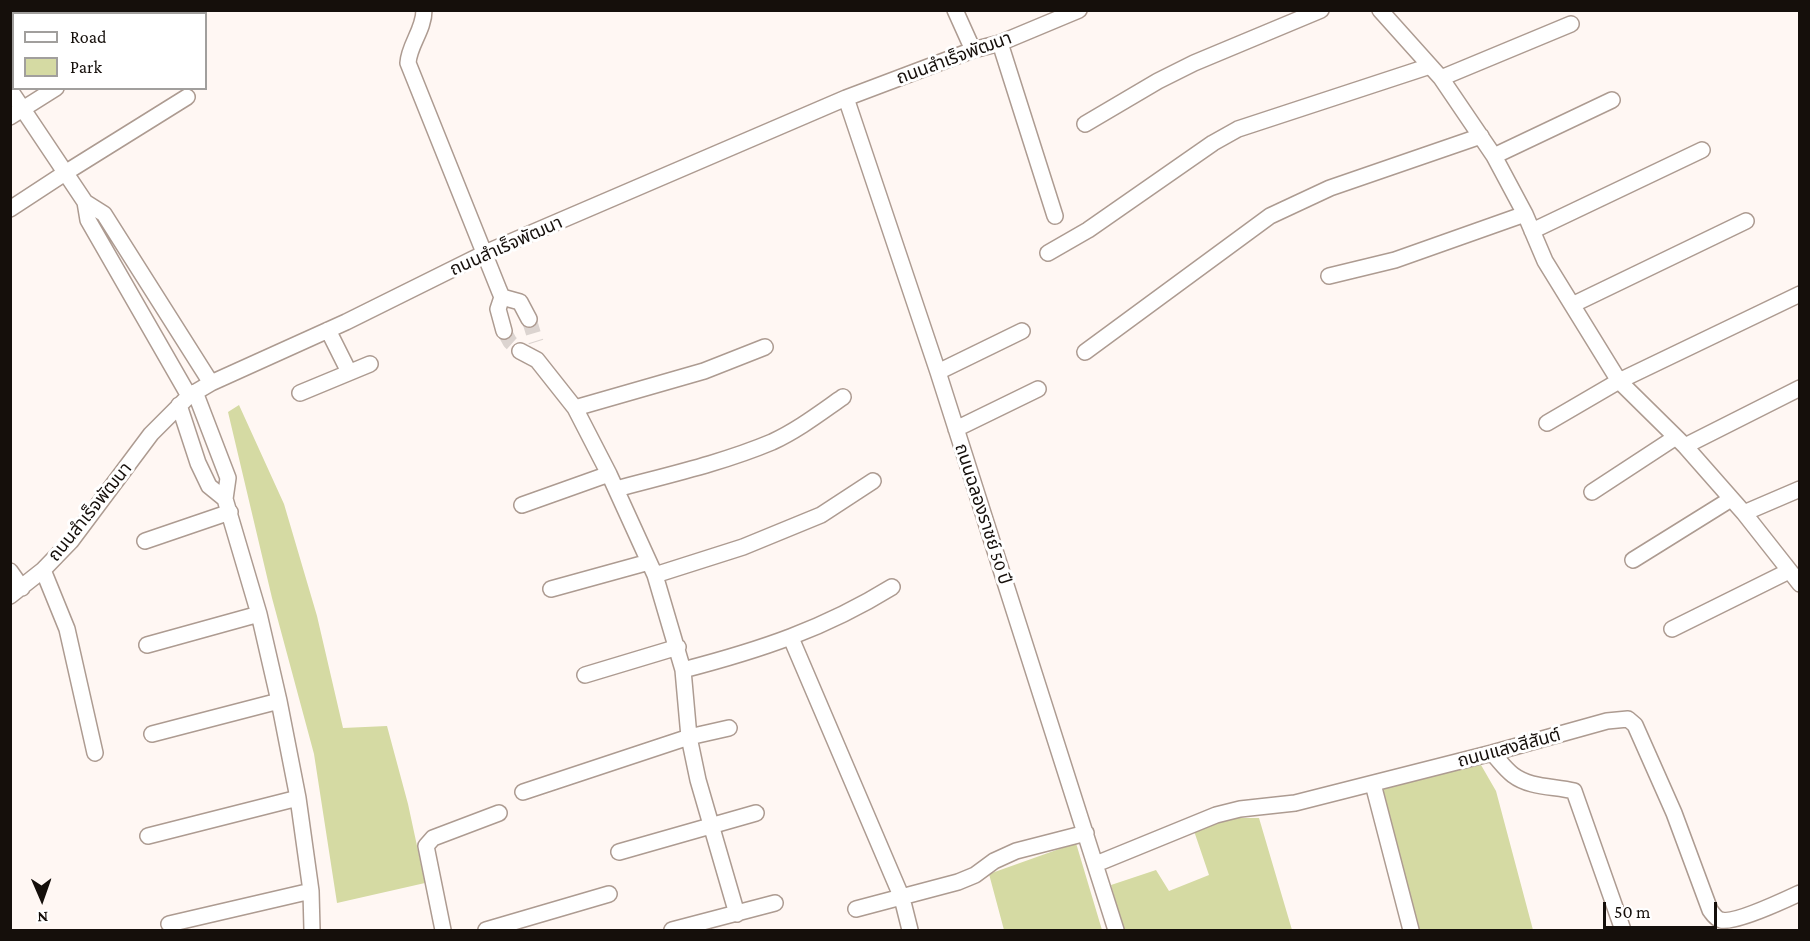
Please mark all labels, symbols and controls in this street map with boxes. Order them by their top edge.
legend [12,12,207,90]
text: Road [70,27,107,47]
street label: ถนนสำเร็จพัฒนา [893,27,1015,89]
text: Park [70,57,102,77]
street label: ถนนสำเร็จพัฒนา [446,212,566,280]
street label: ถนนฉลองราชย์ 50 ปี [950,441,1016,587]
street label: ถนนสำเร็จพัฒนา [44,458,136,566]
street label: ถนนแสงสีสันต์ [1455,724,1563,772]
north arrow [12,869,72,929]
scale bar [1606,890,1720,928]
text: 50 m [1614,902,1651,922]
text: N [37,909,48,926]

